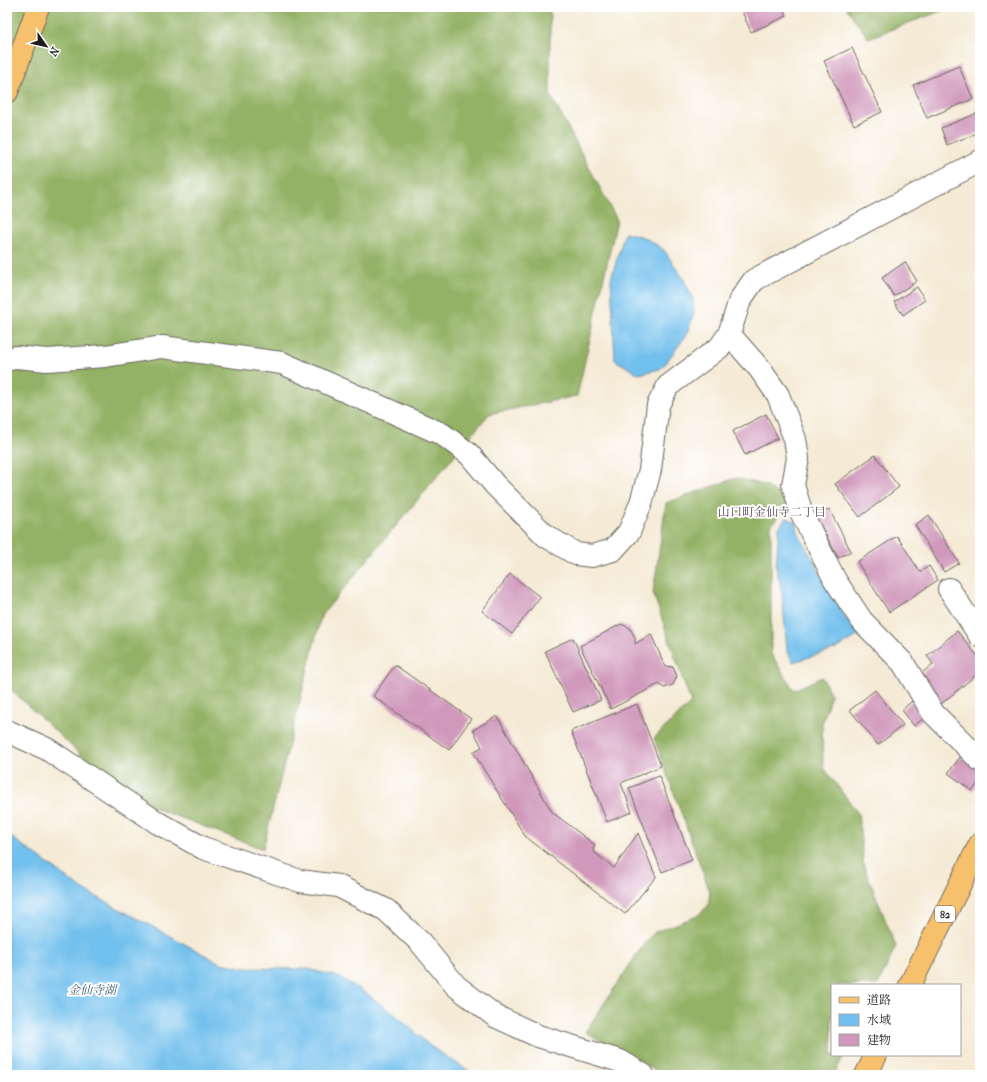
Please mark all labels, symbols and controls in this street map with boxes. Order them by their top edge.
north arrow [26,26,66,66]
text: N [46,44,62,59]
district label: 山口町金仙寺二丁目 [718,505,826,519]
road number: 82 [935,906,955,922]
water label: 金仙寺湖 [68,983,118,997]
legend [831,984,961,1056]
text: 道路 [867,993,891,1007]
text: 水域 [867,1013,891,1027]
text: 建物 [867,1033,891,1047]

